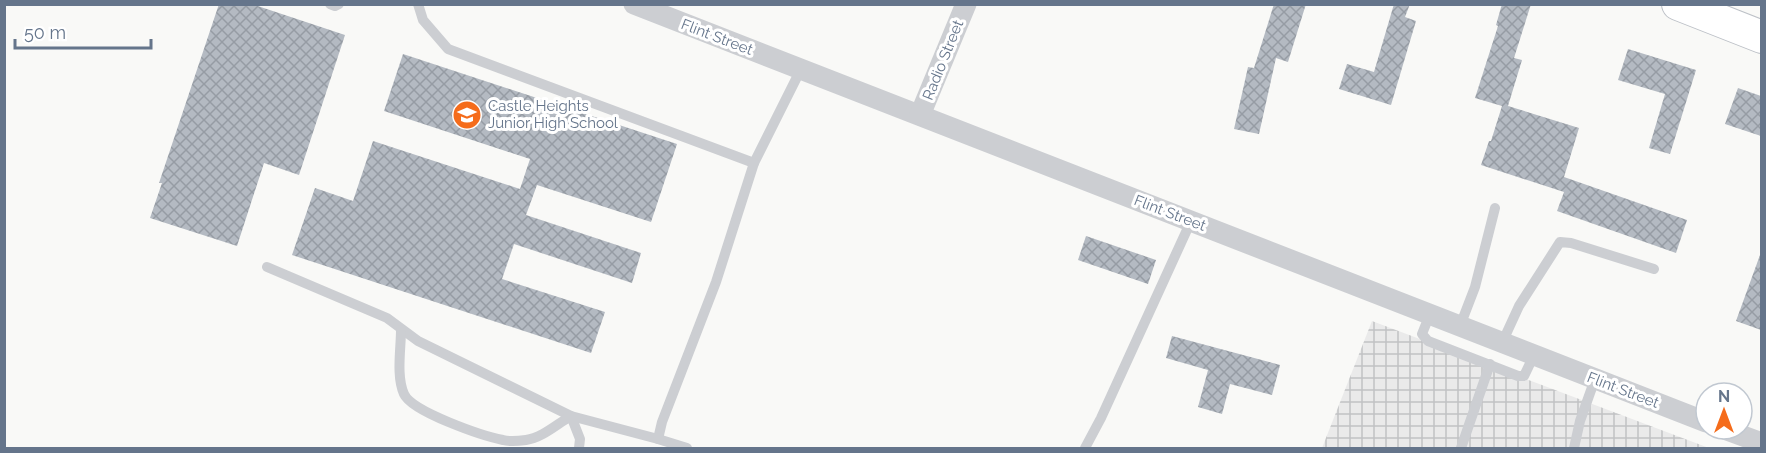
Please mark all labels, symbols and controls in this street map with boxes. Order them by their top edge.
scale bar [15,12,152,50]
street label: Flint Street [679,15,755,59]
street label: Radio Street [919,17,967,103]
text: 50 m [24,22,66,43]
place label: Castle Heights Junior High School [488,97,619,132]
school or university icon: Castle Heights Junior High School [451,99,483,131]
street label: Flint Street [1132,191,1208,235]
street label: Flint Street [1585,368,1661,412]
north arrow [1694,381,1754,441]
text: N [1718,387,1730,406]

